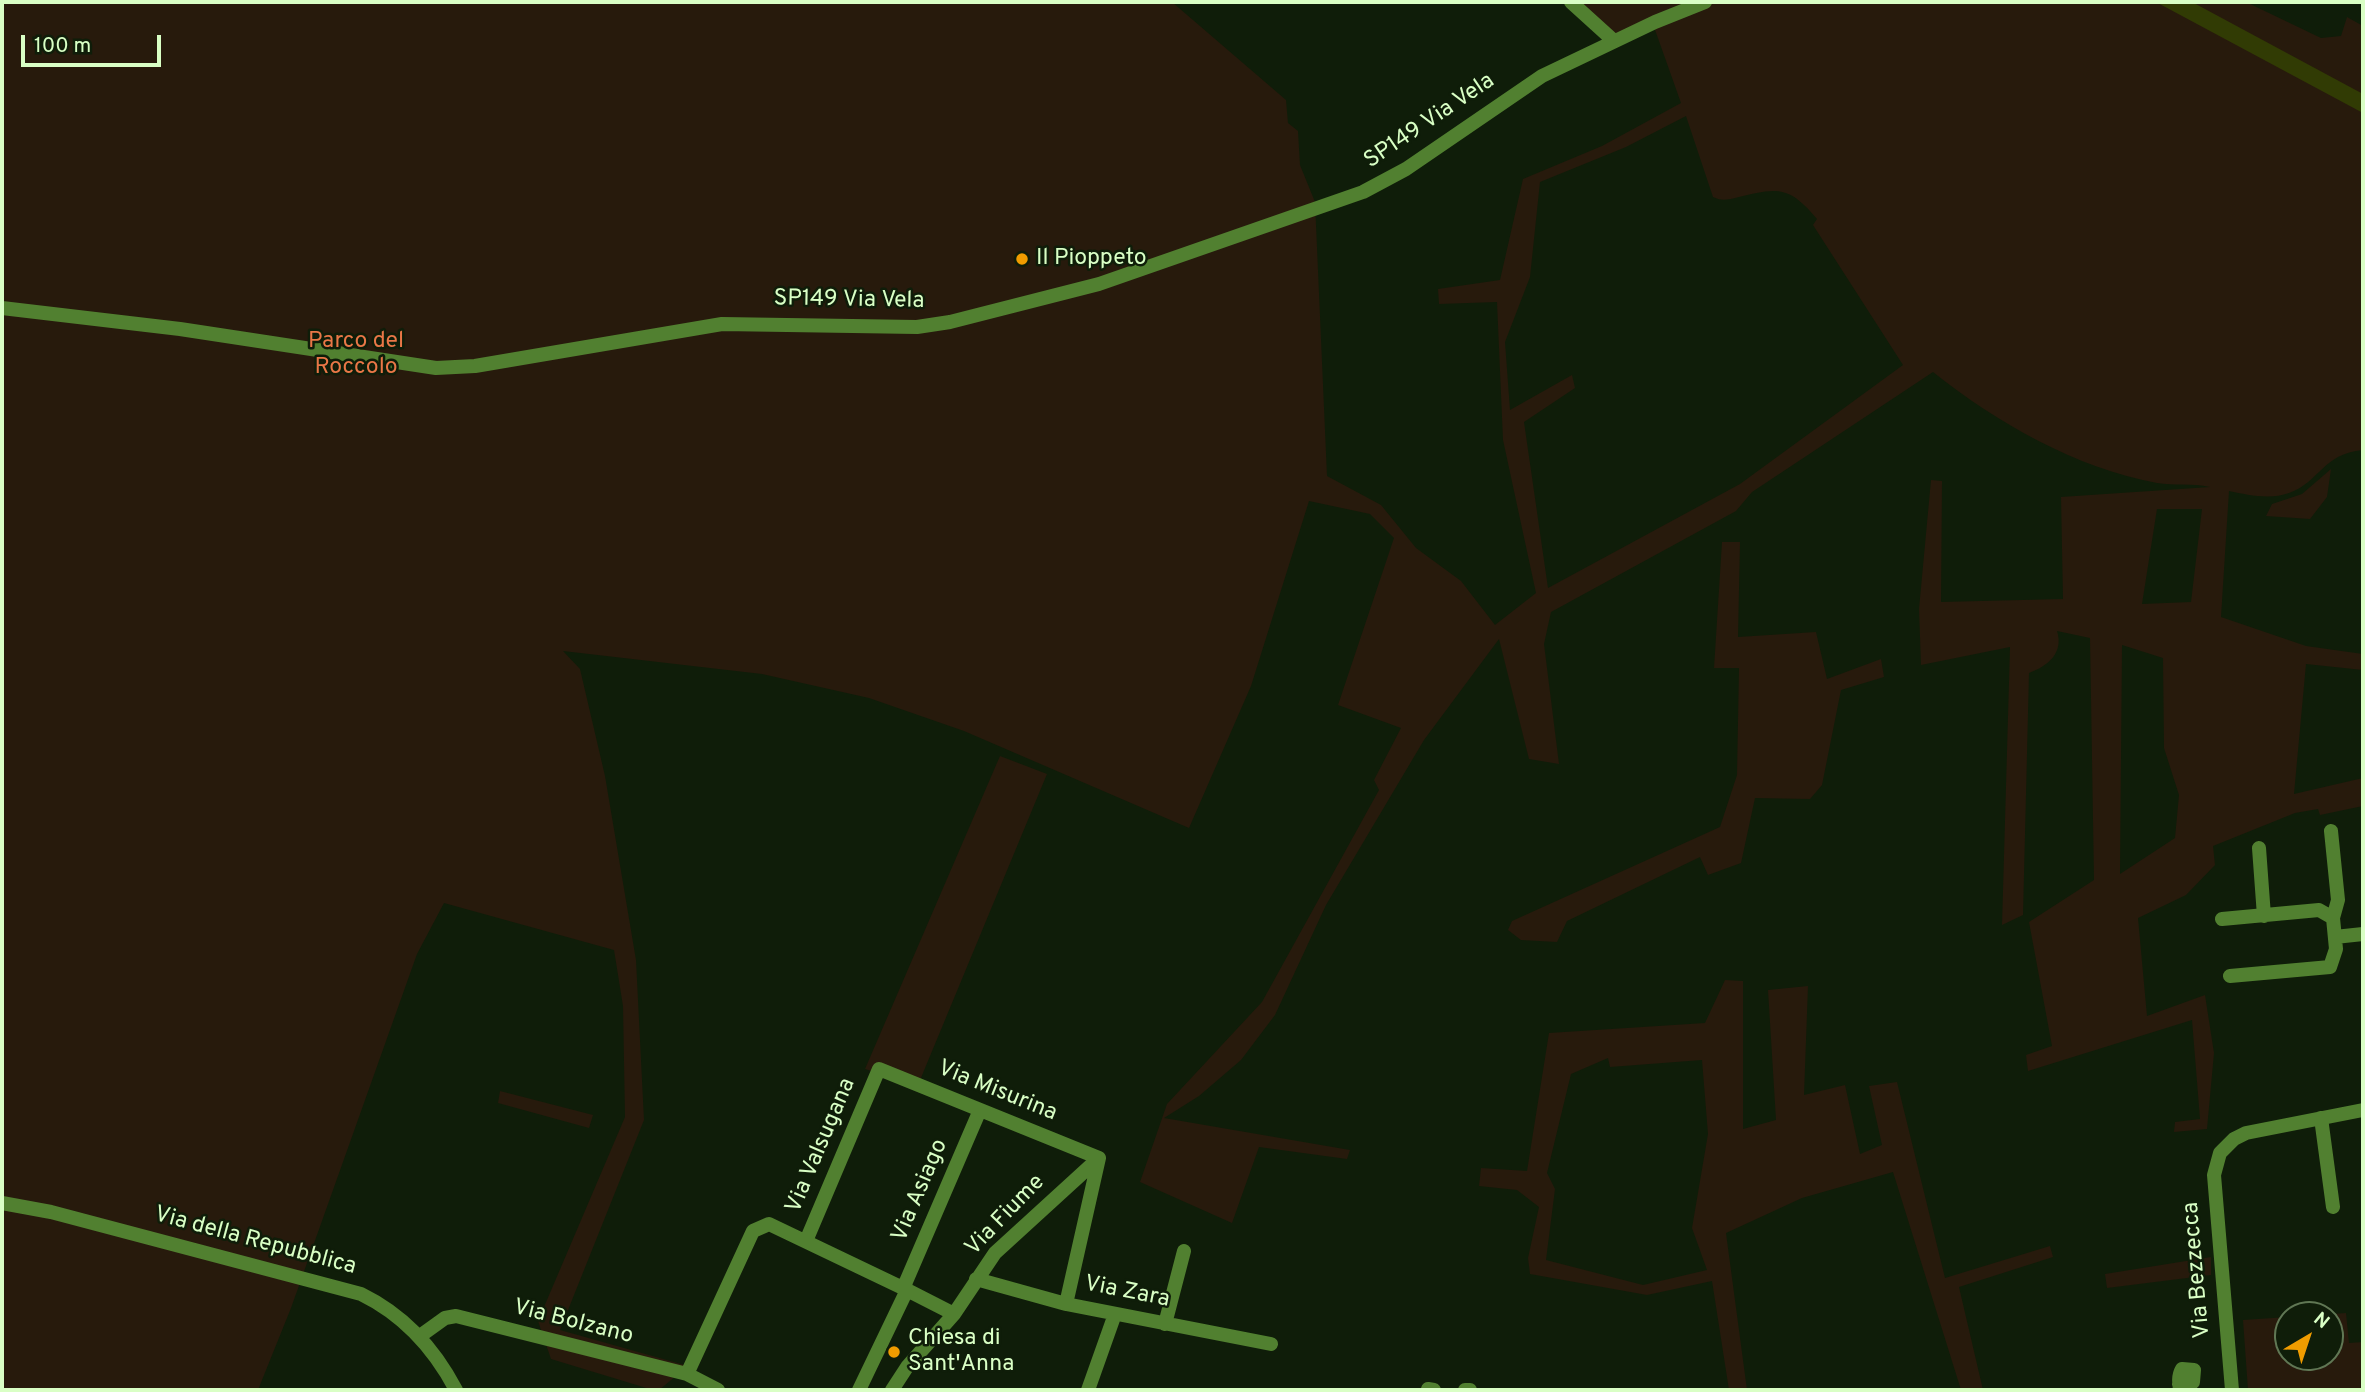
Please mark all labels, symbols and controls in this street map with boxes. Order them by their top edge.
scale bar [24,21,164,65]
text: 100 m [34,33,91,60]
street label: SP149 Via Vela [1360,68,1500,176]
place label: Il Pioppeto [1036,245,1147,273]
marker: Il Pioppeto [1014,251,1030,267]
street label: SP149 Via Vela [773,286,925,316]
park label: Parco del Roccolo [308,328,404,382]
street label: Via Misurina [933,1056,1061,1128]
street label: Via Valsugana [781,1074,863,1218]
street label: Via Asiago [887,1136,955,1246]
street label: Via Fiume [961,1170,1051,1262]
street label: Via Bezzecca [2178,1201,2218,1339]
street label: Via della Repubblica [151,1202,359,1282]
street label: Via Zara [1082,1271,1172,1315]
street label: Via Bolzano [510,1295,636,1351]
north arrow [2274,1301,2344,1371]
text: N [2308,1308,2334,1335]
place label: Chiesa di Sant'Anna [908,1325,1014,1379]
marker: Chiesa di Sant'Anna [886,1344,902,1360]

